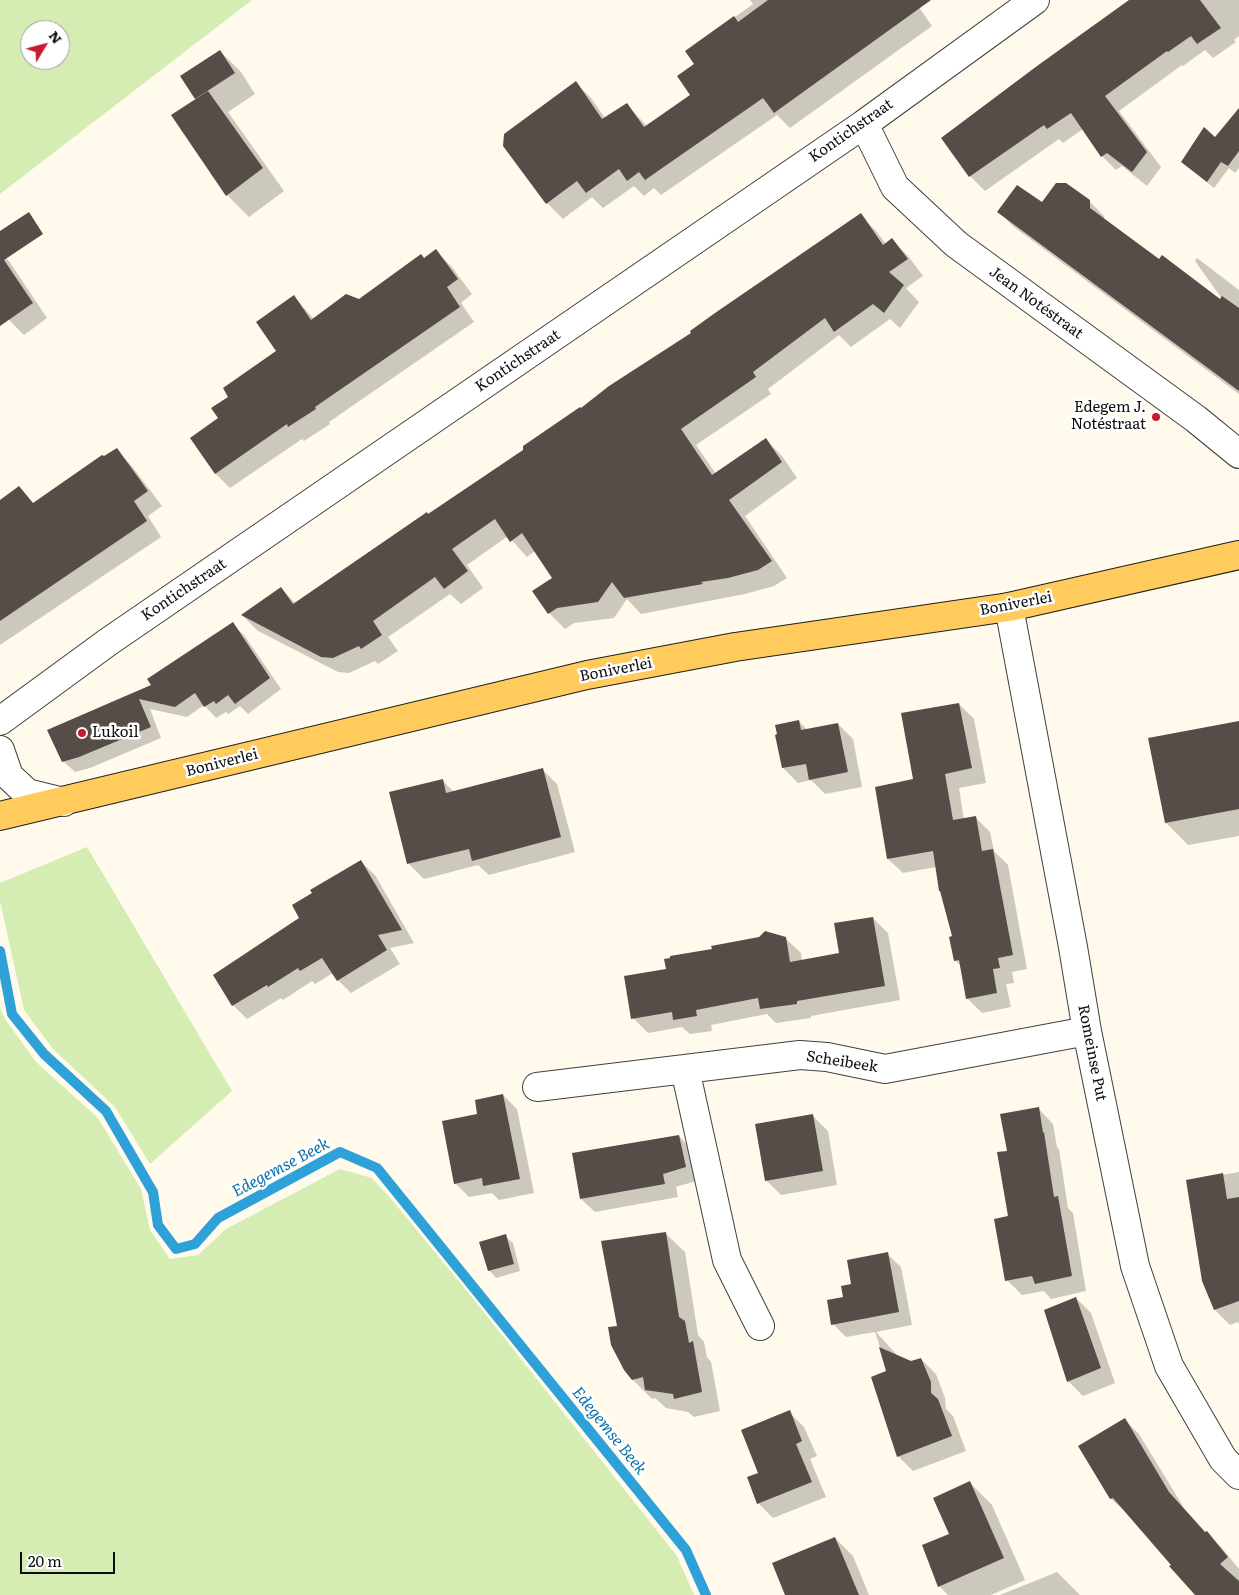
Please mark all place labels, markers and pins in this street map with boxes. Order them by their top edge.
place label: Edegem J. Notéstraat [1071,399,1146,434]
marker: Edegem J. Notéstraat [1150,411,1162,423]
place label: Lukoil [92,724,139,742]
marker: Lukoil [76,727,88,739]

